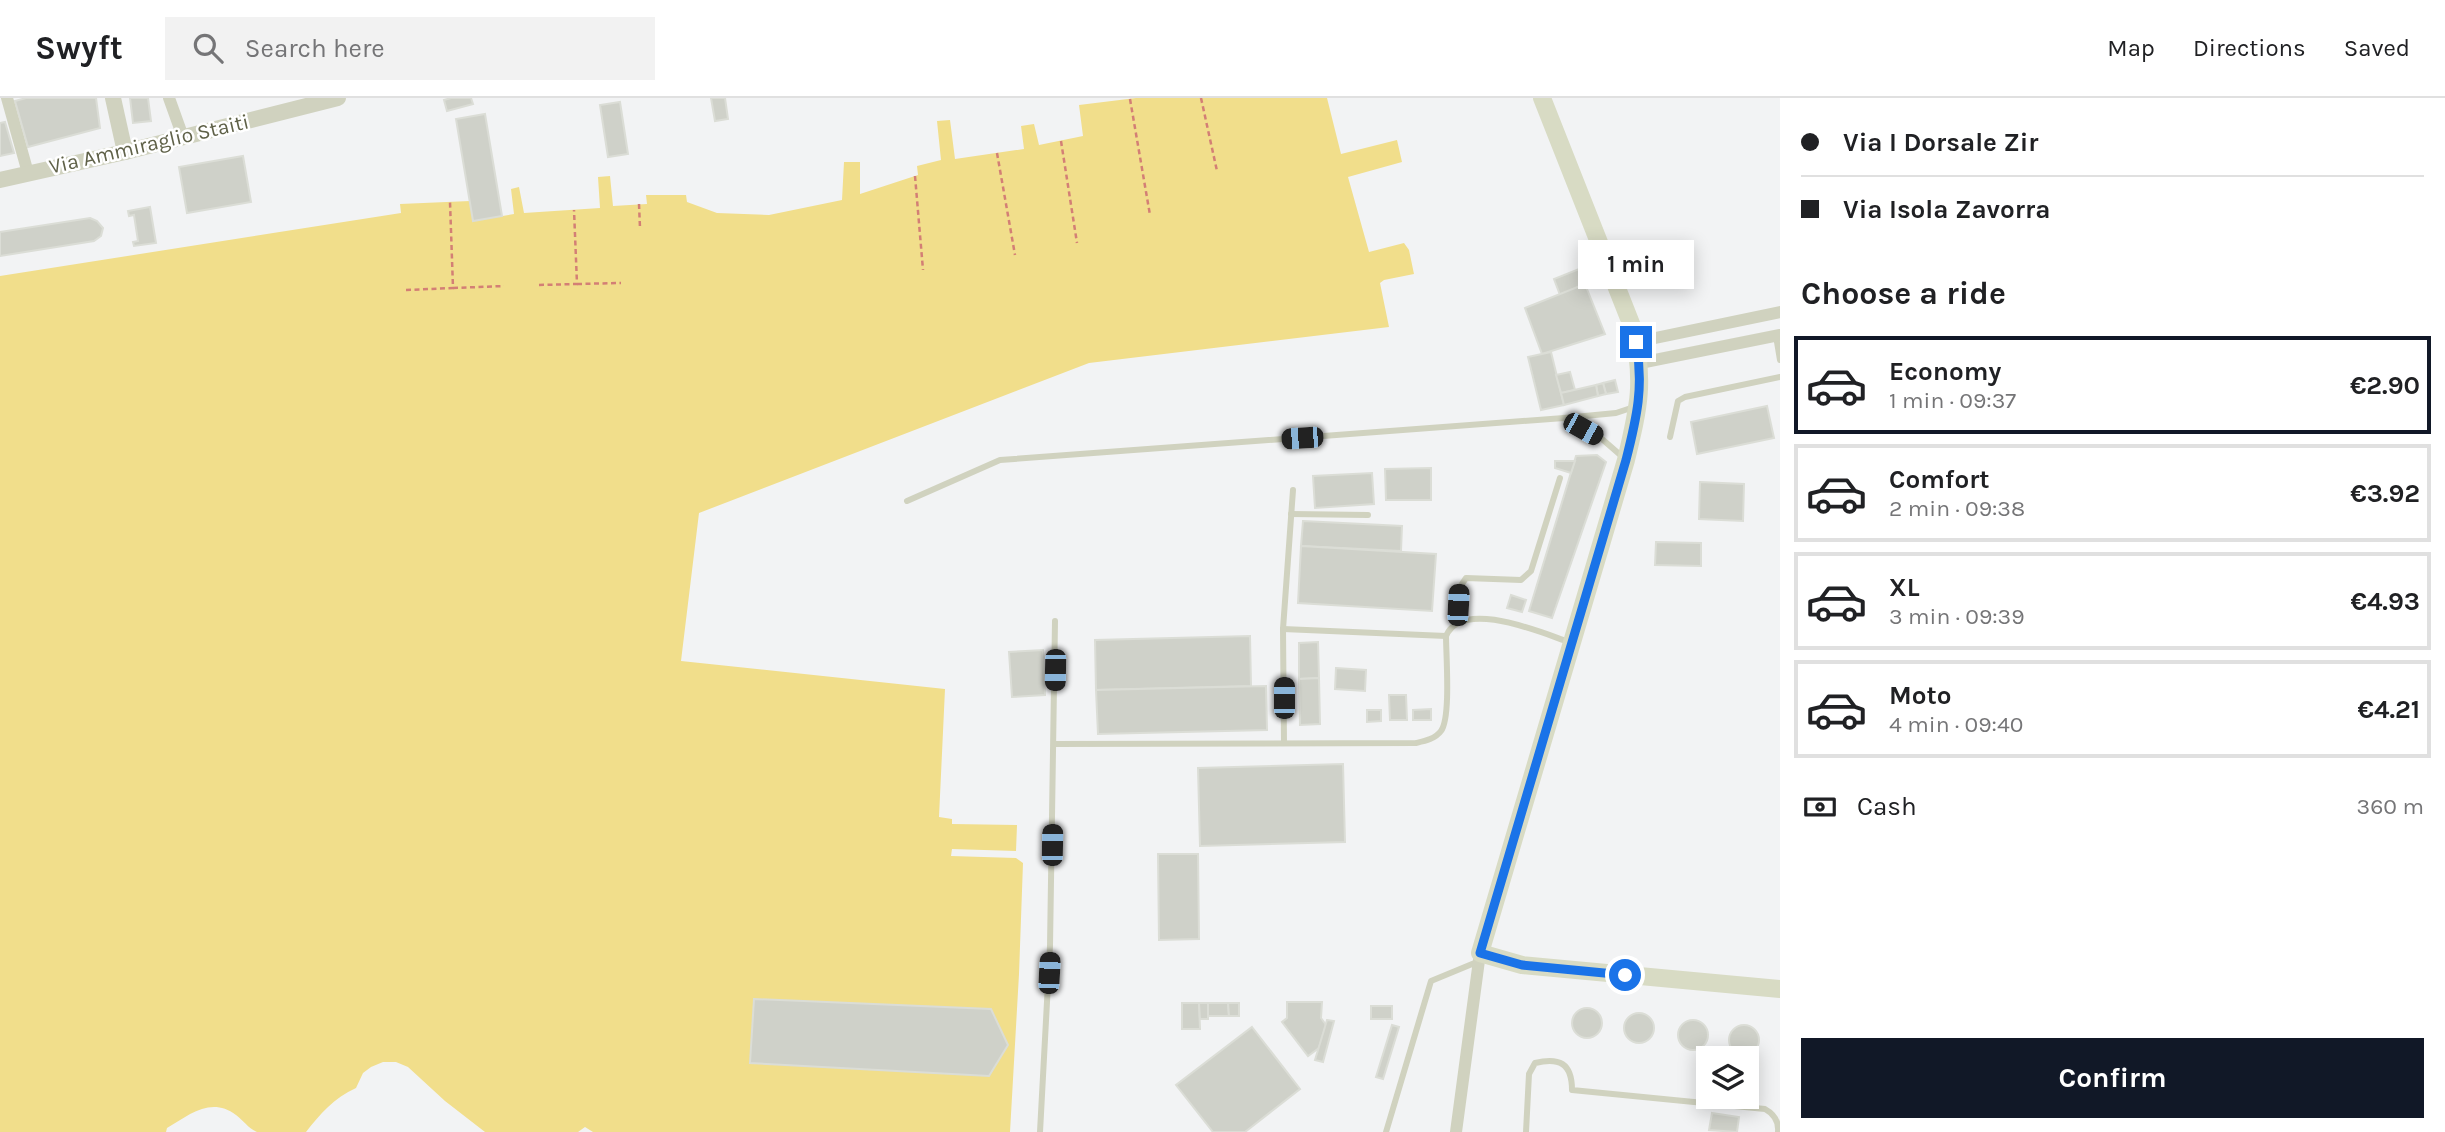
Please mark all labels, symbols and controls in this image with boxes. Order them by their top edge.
search box [165,17,655,80]
text: Swyft [35,29,123,67]
icon: search [189,29,227,67]
text: Search here [245,33,385,64]
text: Map [2107,34,2155,62]
text: Directions [2193,34,2306,62]
text: Saved [2344,34,2410,62]
street label: Via Ammiraglio Staiti [47,109,251,179]
text: Via I Dorsale Zir [1843,127,2039,158]
text: Via Isola Zavorra [1843,194,2050,225]
callout: 1 min [1578,240,1694,289]
text: 1 min [1607,251,1665,278]
text: Choose a ride [1801,275,2006,312]
route end [1620,326,1652,358]
icon: car [1805,354,1868,417]
text: Economy [1889,356,2001,387]
text: €2.90 [2350,370,2420,401]
text: 1 min · 09:37 [1889,387,2016,414]
car [1560,410,1607,448]
car [1281,426,1324,450]
icon: car [1805,462,1868,525]
text: Comfort [1889,464,1990,495]
text: €3.92 [2350,478,2420,509]
text: 2 min · 09:38 [1889,495,2025,522]
icon: car [1805,570,1868,633]
text: XL [1889,572,1920,603]
car [1447,583,1470,627]
text: €4.93 [2350,586,2420,617]
text: 3 min · 09:39 [1889,603,2025,630]
car [1045,649,1066,691]
car [1274,677,1295,719]
icon: car [1805,678,1868,741]
text: Moto [1889,680,1951,711]
text: €4.21 [2357,694,2420,725]
text: 4 min · 09:40 [1889,711,2023,738]
icon: cash [1801,788,1839,826]
text: Cash [1857,791,1917,822]
text: 360 m [2357,793,2424,820]
car [1042,824,1063,866]
car [1038,951,1061,995]
route start [1609,959,1641,991]
button: Confirm [1801,1038,2424,1118]
map controls [1696,1046,1759,1109]
button: layers [1696,1046,1759,1109]

